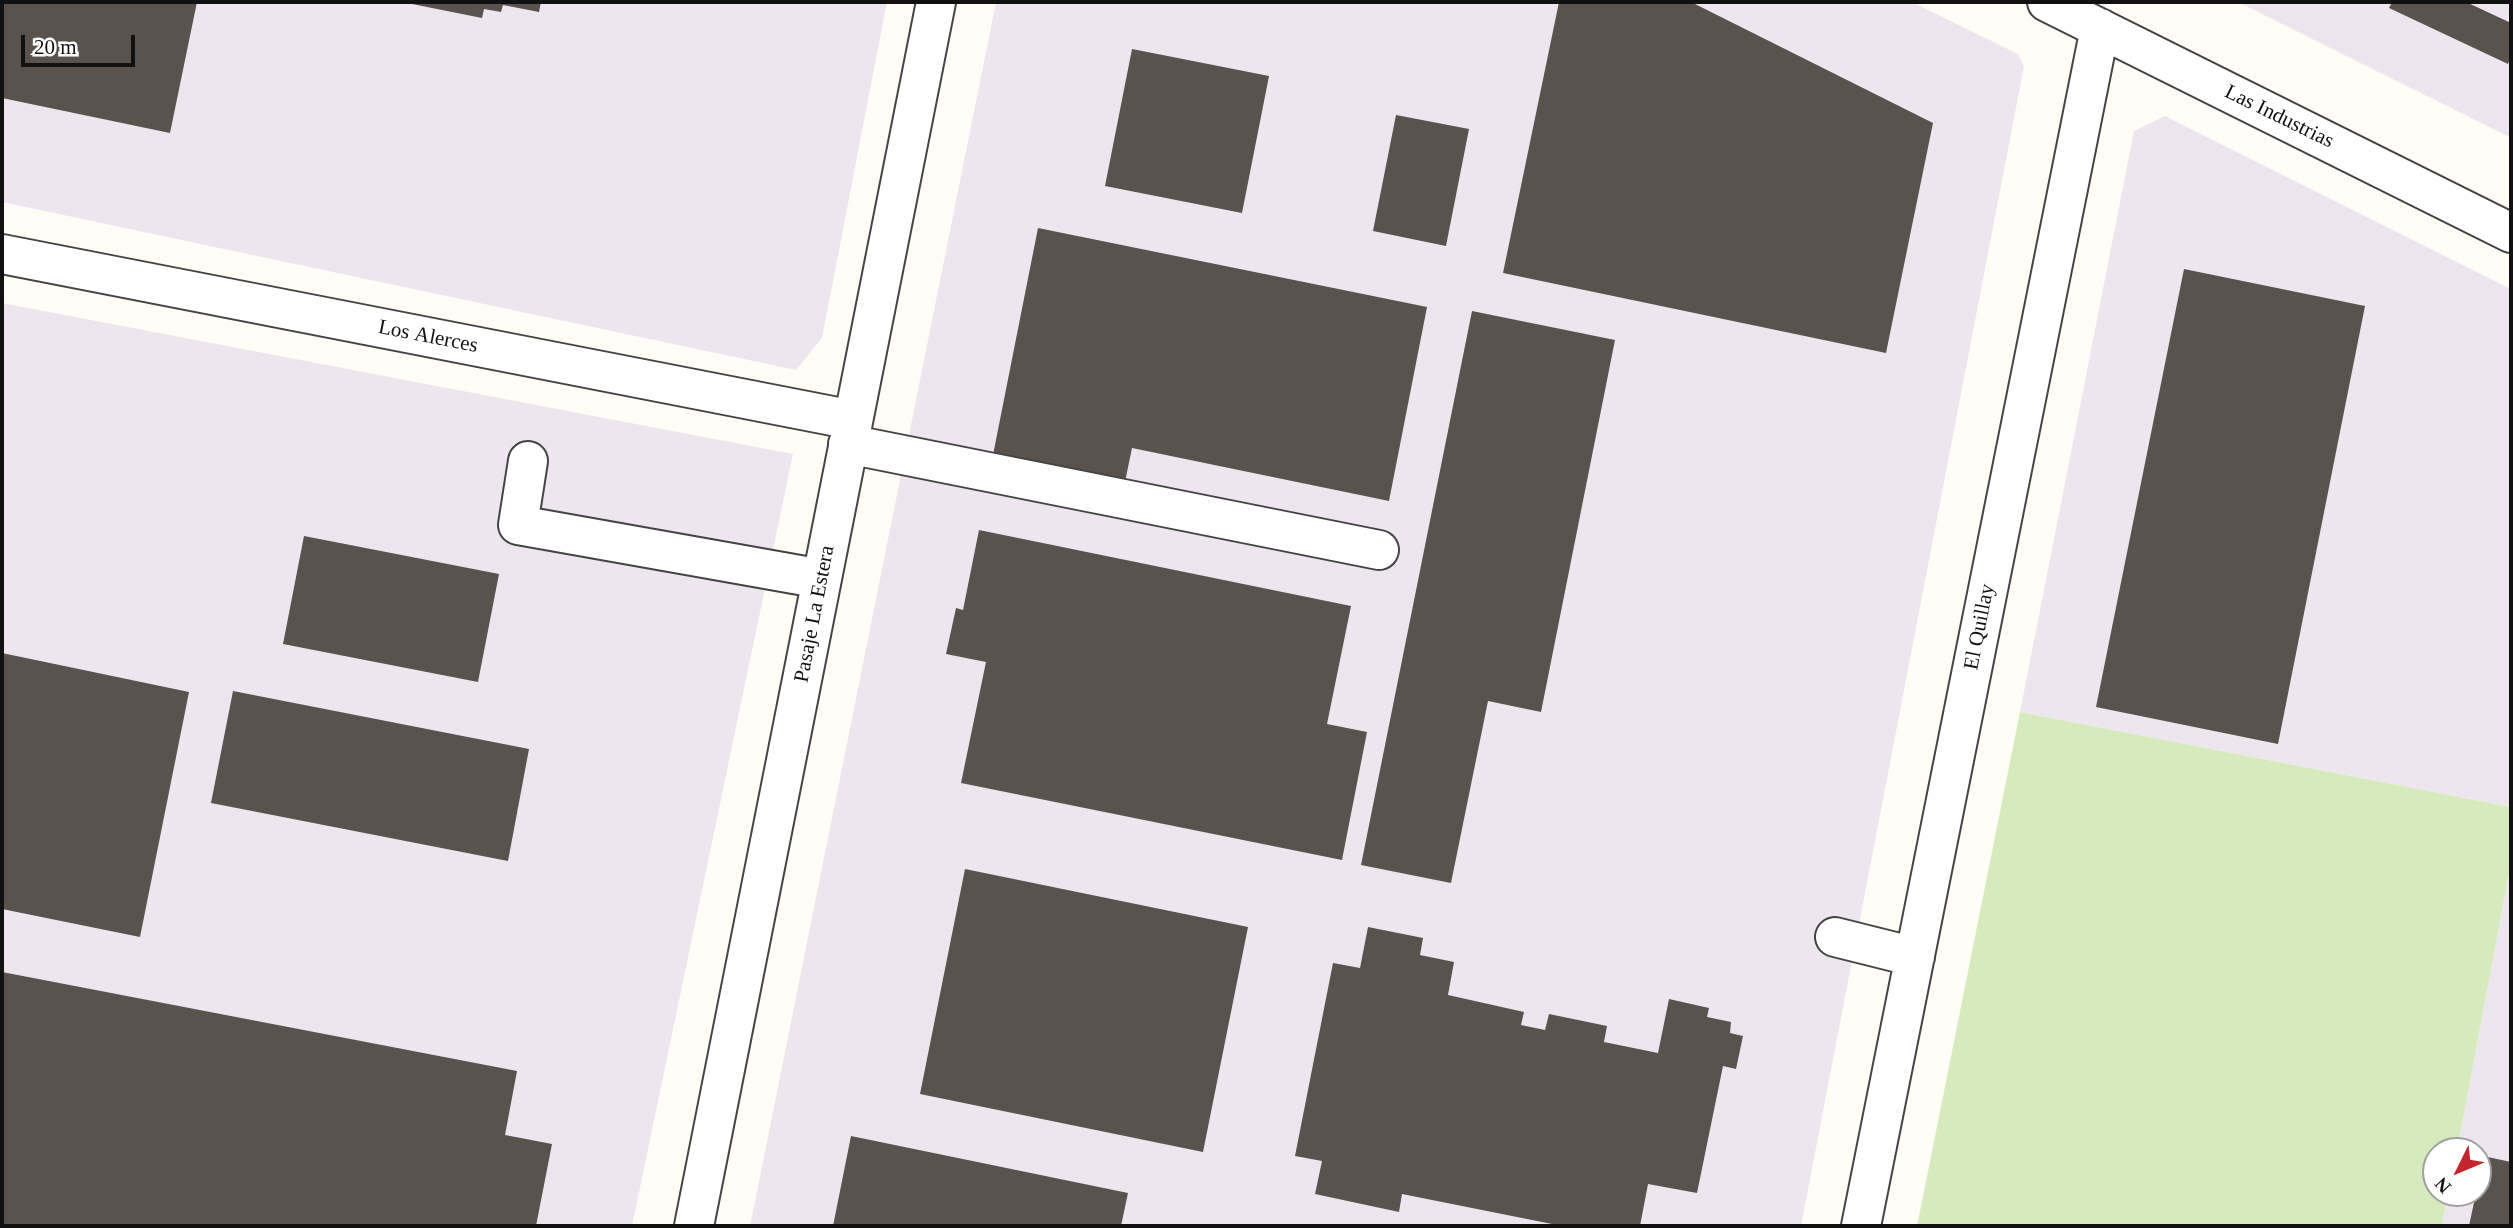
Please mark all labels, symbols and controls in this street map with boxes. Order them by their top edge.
scale bar [24,21,138,65]
text: 20 m [34,35,77,59]
street label: Las Industrias [2220,80,2338,154]
street label: Los Alerces [376,315,480,359]
street label: Pasaje La Estera [789,543,841,685]
street label: El Quillay [1959,582,2001,672]
north arrow [2422,1137,2492,1207]
text: N [2430,1173,2455,1197]

